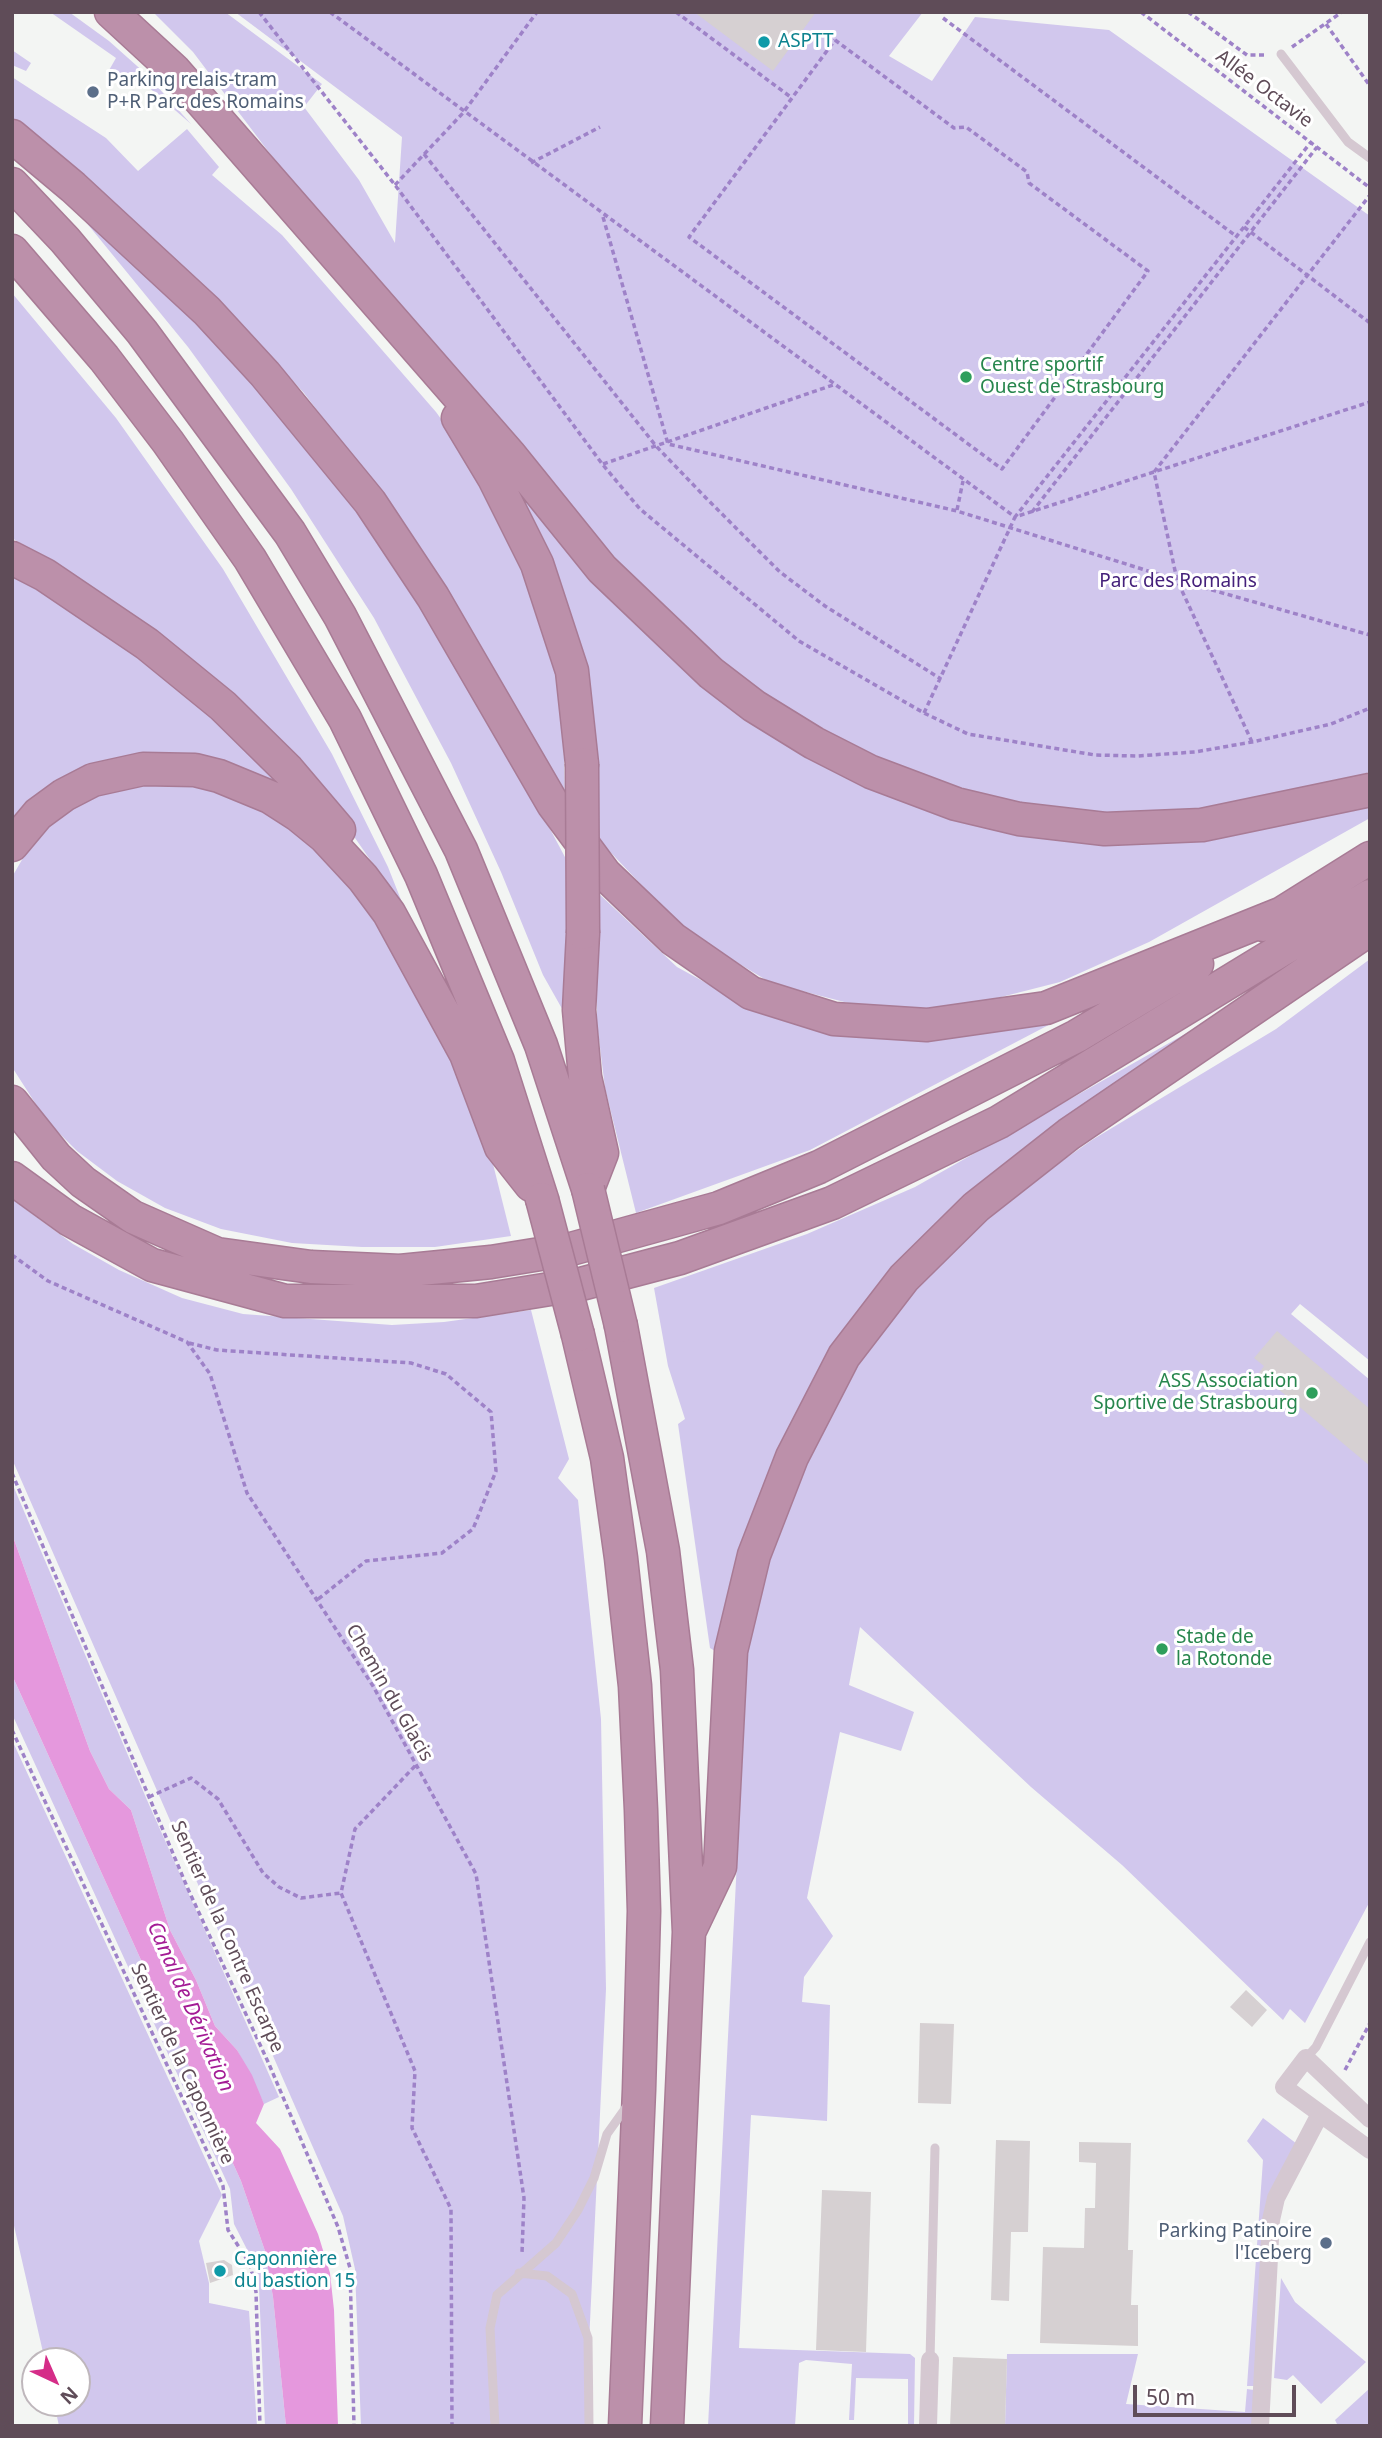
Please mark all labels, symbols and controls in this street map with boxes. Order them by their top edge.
place label: ASPTT [778,31,834,53]
marker: ASPTT [756,34,772,50]
street label: Allée Octavie [1211,45,1317,133]
place label: Parking relais-tram P+R Parc des Romains [107,70,304,114]
marker: Parking relais-tram P+R Parc des Romains [85,84,101,100]
place label: Centre sportif Ouest de Strasbourg [980,355,1164,399]
marker: Centre sportif Ouest de Strasbourg [958,369,974,385]
park label: Parc des Romains [1099,571,1257,593]
place label: ASS Association Sportive de Strasbourg [1093,1371,1298,1415]
marker: ASS Association Sportive de Strasbourg [1304,1385,1320,1401]
street label: Chemin du Glacis [340,1620,438,1766]
place label: Stade de la Rotonde [1176,1627,1272,1671]
marker: Stade de la Rotonde [1154,1641,1170,1657]
street label: Sentier de la Contre Escarpe [166,1818,288,2056]
water label: Canal de Dérivation [141,1918,239,2096]
street label: Sentier de la Caponnière [125,1960,239,2168]
place label: Parking Patinoire l'Iceberg [1158,2221,1312,2265]
marker: Parking Patinoire l'Iceberg [1318,2235,1334,2251]
place label: Caponnière du bastion 15 [234,2249,355,2293]
marker: Caponnière du bastion 15 [212,2263,228,2279]
north arrow [21,2347,91,2417]
scale bar [1137,2372,1300,2416]
text: N [55,2381,84,2410]
text: 50 m [1146,2383,1195,2411]

